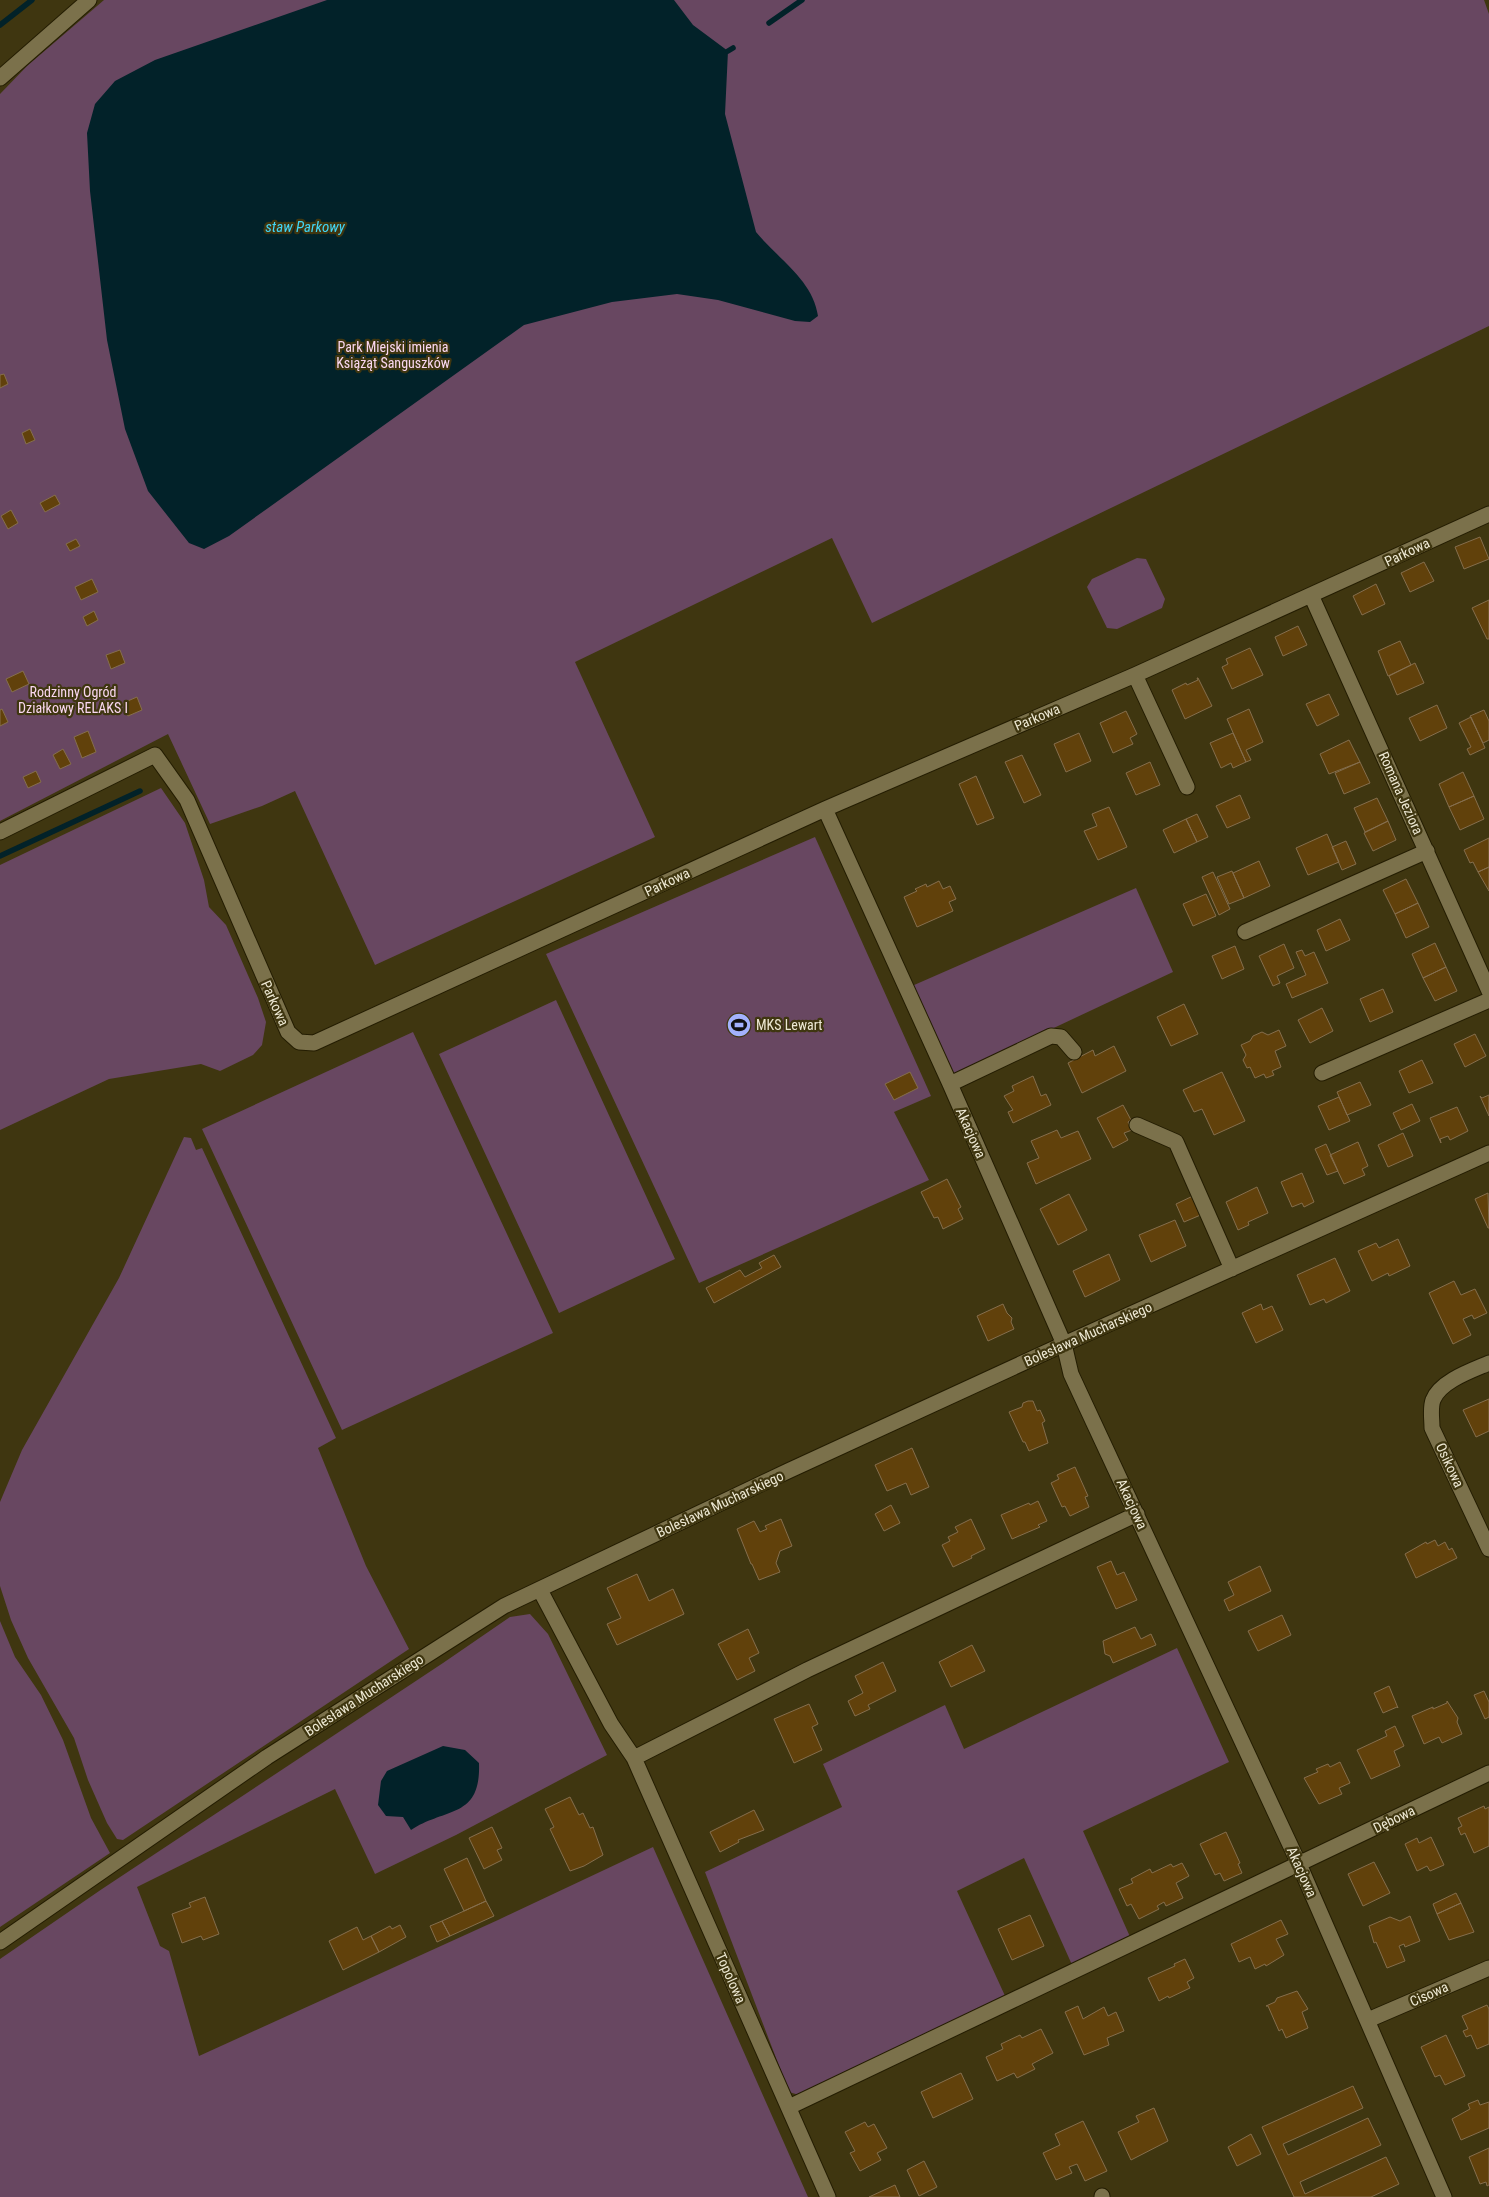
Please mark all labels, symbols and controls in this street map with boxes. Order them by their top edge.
water label: staw Parkowy [265,218,346,236]
park label: Park Miejski imienia Książąt Sanguszków [336,339,450,371]
street label: Parkowa [1382,535,1432,569]
park label: Rodzinny Ogród Działkowy RELAKS I [18,684,128,716]
street label: Parkowa [1012,700,1062,734]
street label: Romana Jeziora [1376,749,1426,837]
street label: Parkowa [642,865,692,899]
street label: Parkowa [258,978,292,1028]
sports icon: MKS Lewart [726,1012,752,1038]
place label: MKS Lewart [756,1017,822,1033]
street label: Akacjowa [953,1105,989,1161]
street label: Bolesława Mucharskiego [1022,1299,1154,1369]
street label: Osikowa [1433,1440,1467,1490]
street label: Bolesława Mucharskiego [654,1468,786,1540]
street label: Akacjowa [1113,1476,1151,1532]
street label: Bolesława Mucharskiego [302,1651,426,1739]
street label: Dębowa [1371,1802,1417,1836]
street label: Akacjowa [1284,1844,1320,1900]
street label: Topolowa [713,1950,749,2006]
street label: Cisowa [1407,1978,1451,2010]

